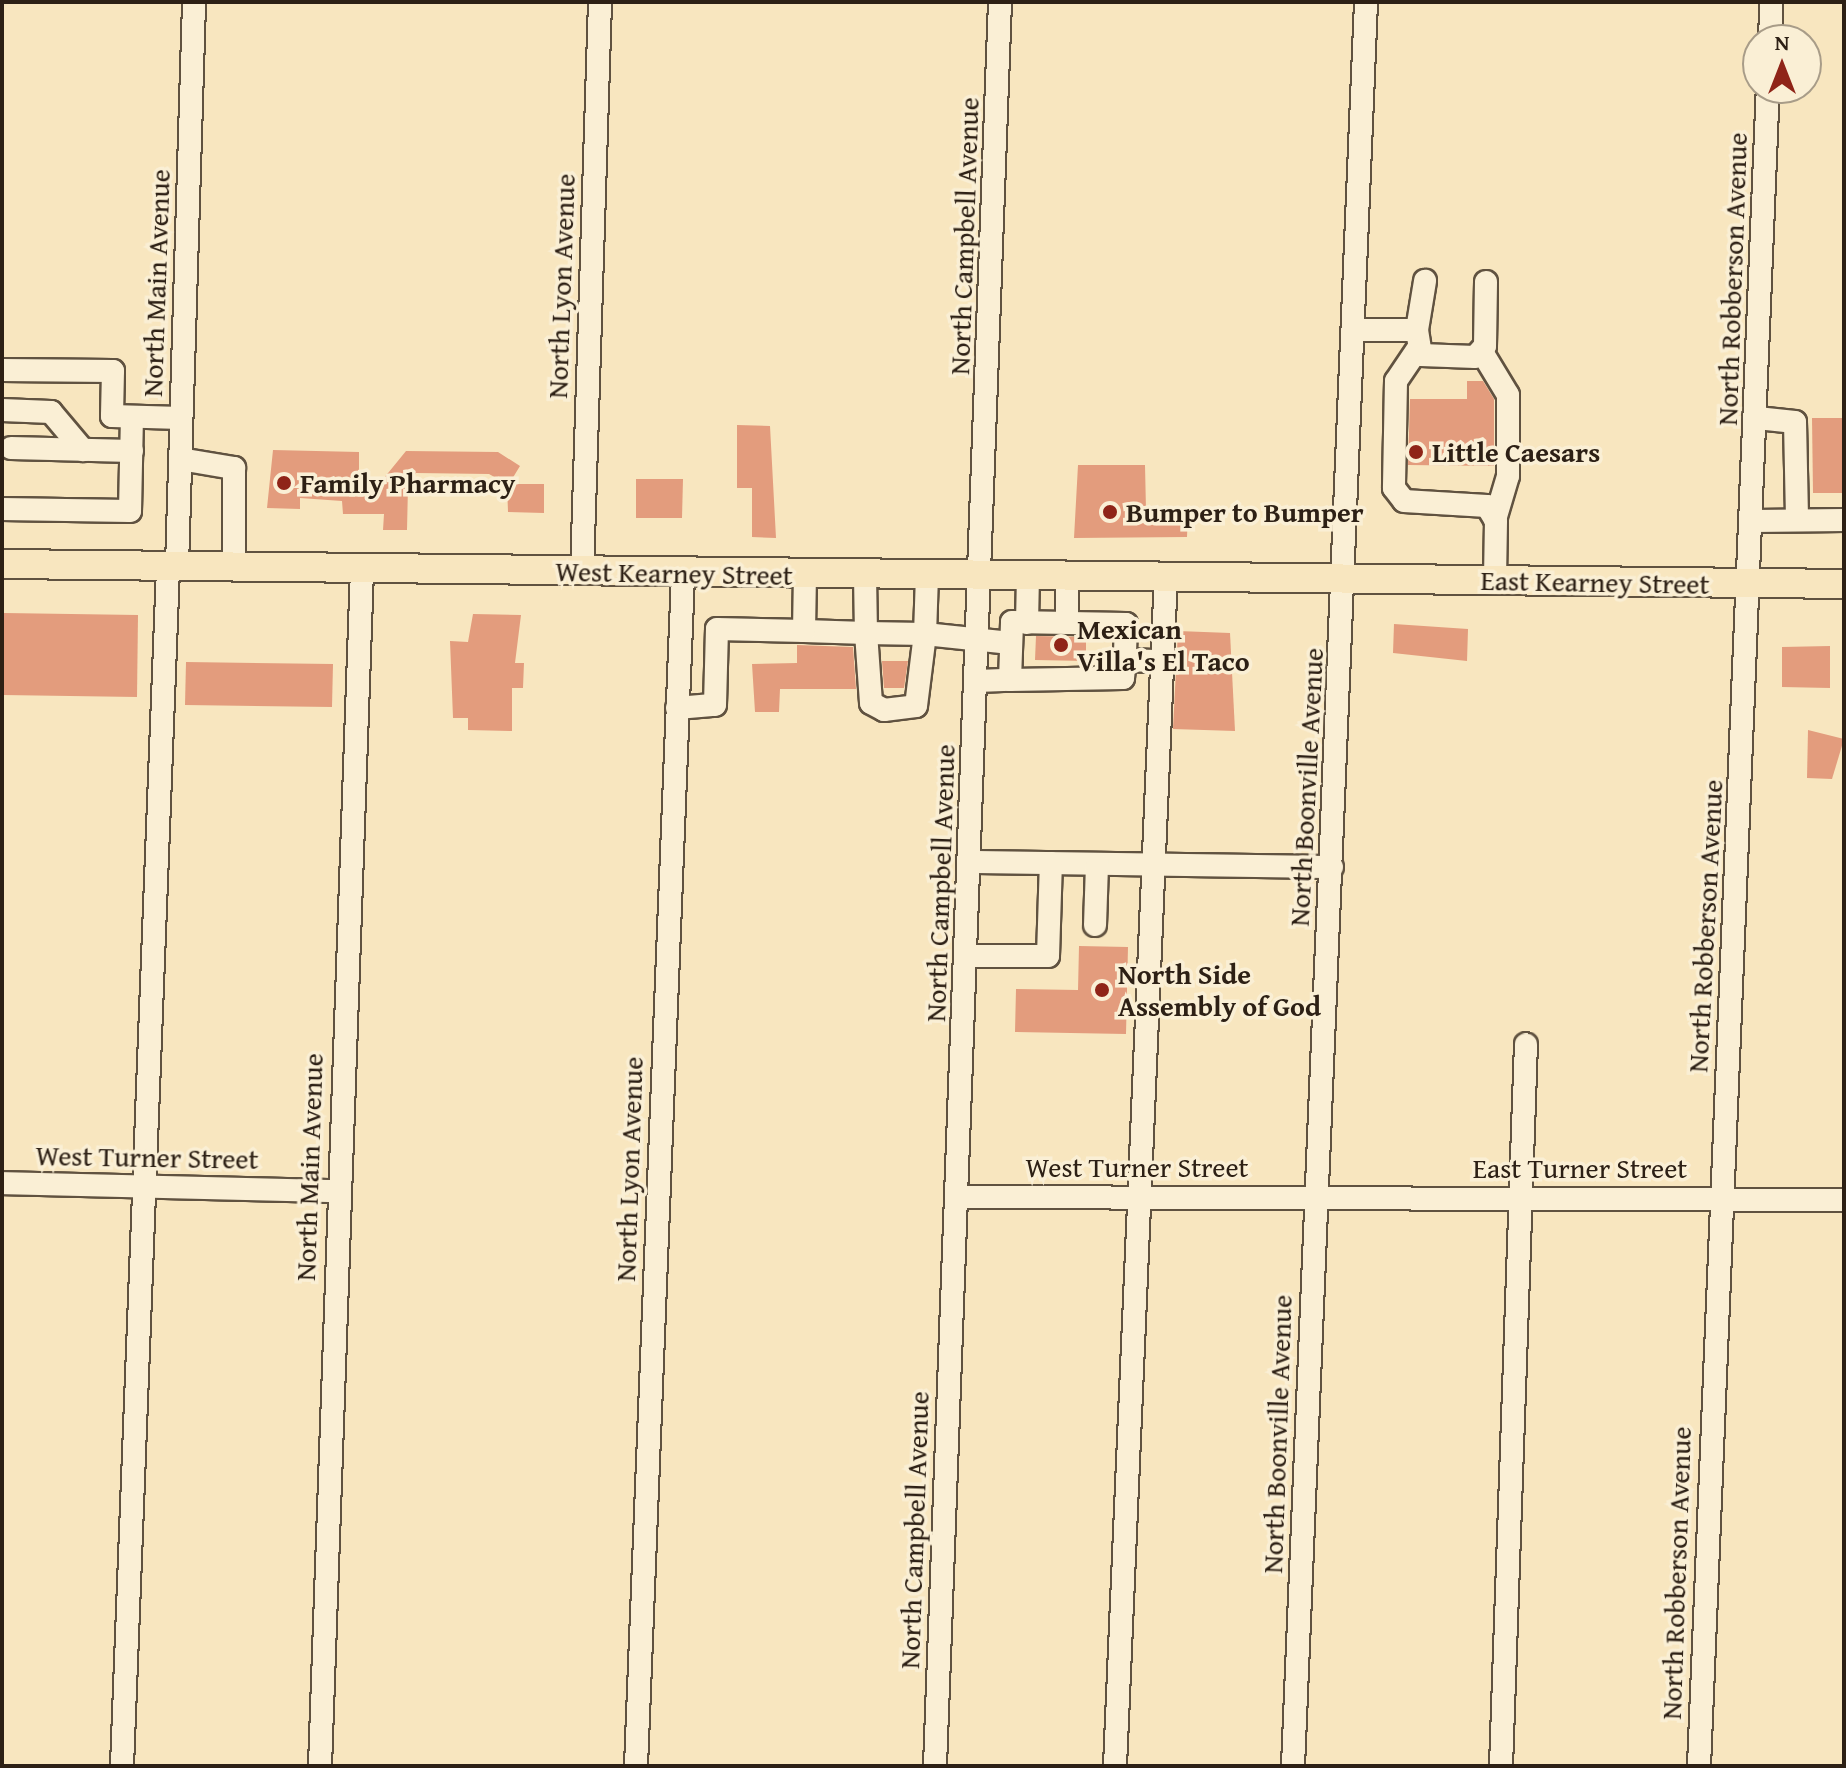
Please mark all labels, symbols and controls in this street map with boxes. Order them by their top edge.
north arrow [1742,24,1822,104]
text: N [1775,26,1789,58]
street label: North Campbell Avenue [942,97,986,375]
street label: North Robberson Avenue [1710,132,1754,426]
street label: North Main Avenue [135,169,177,397]
street label: North Lyon Avenue [540,173,582,399]
place label: Little Caesars [1432,435,1600,469]
marker: Little Caesars [1407,443,1425,461]
place label: Family Pharmacy [300,466,515,500]
marker: Family Pharmacy [275,474,293,492]
place label: Bumper to Bumper [1126,495,1364,529]
marker: Bumper to Bumper [1101,503,1119,521]
street label: West Kearney Street [555,554,793,592]
street label: East Kearney Street [1480,563,1710,601]
place label: Mexican Villa's El Taco [1077,612,1250,678]
marker: Mexican Villa's El Taco [1052,636,1070,654]
street label: North Boonville Avenue [1282,647,1330,927]
street label: North Campbell Avenue [918,744,962,1022]
street label: North Robberson Avenue [1681,779,1729,1073]
place label: North Side Assembly of God [1118,957,1321,1023]
marker: North Side Assembly of God [1093,981,1111,999]
street label: North Main Avenue [288,1053,330,1281]
street label: North Lyon Avenue [608,1056,650,1282]
street label: West Turner Street [35,1138,259,1176]
street label: West Turner Street [1026,1150,1248,1184]
street label: East Turner Street [1473,1151,1687,1185]
street label: North Boonville Avenue [1255,1294,1299,1574]
street label: North Campbell Avenue [892,1391,936,1669]
street label: North Robberson Avenue [1654,1426,1698,1720]

